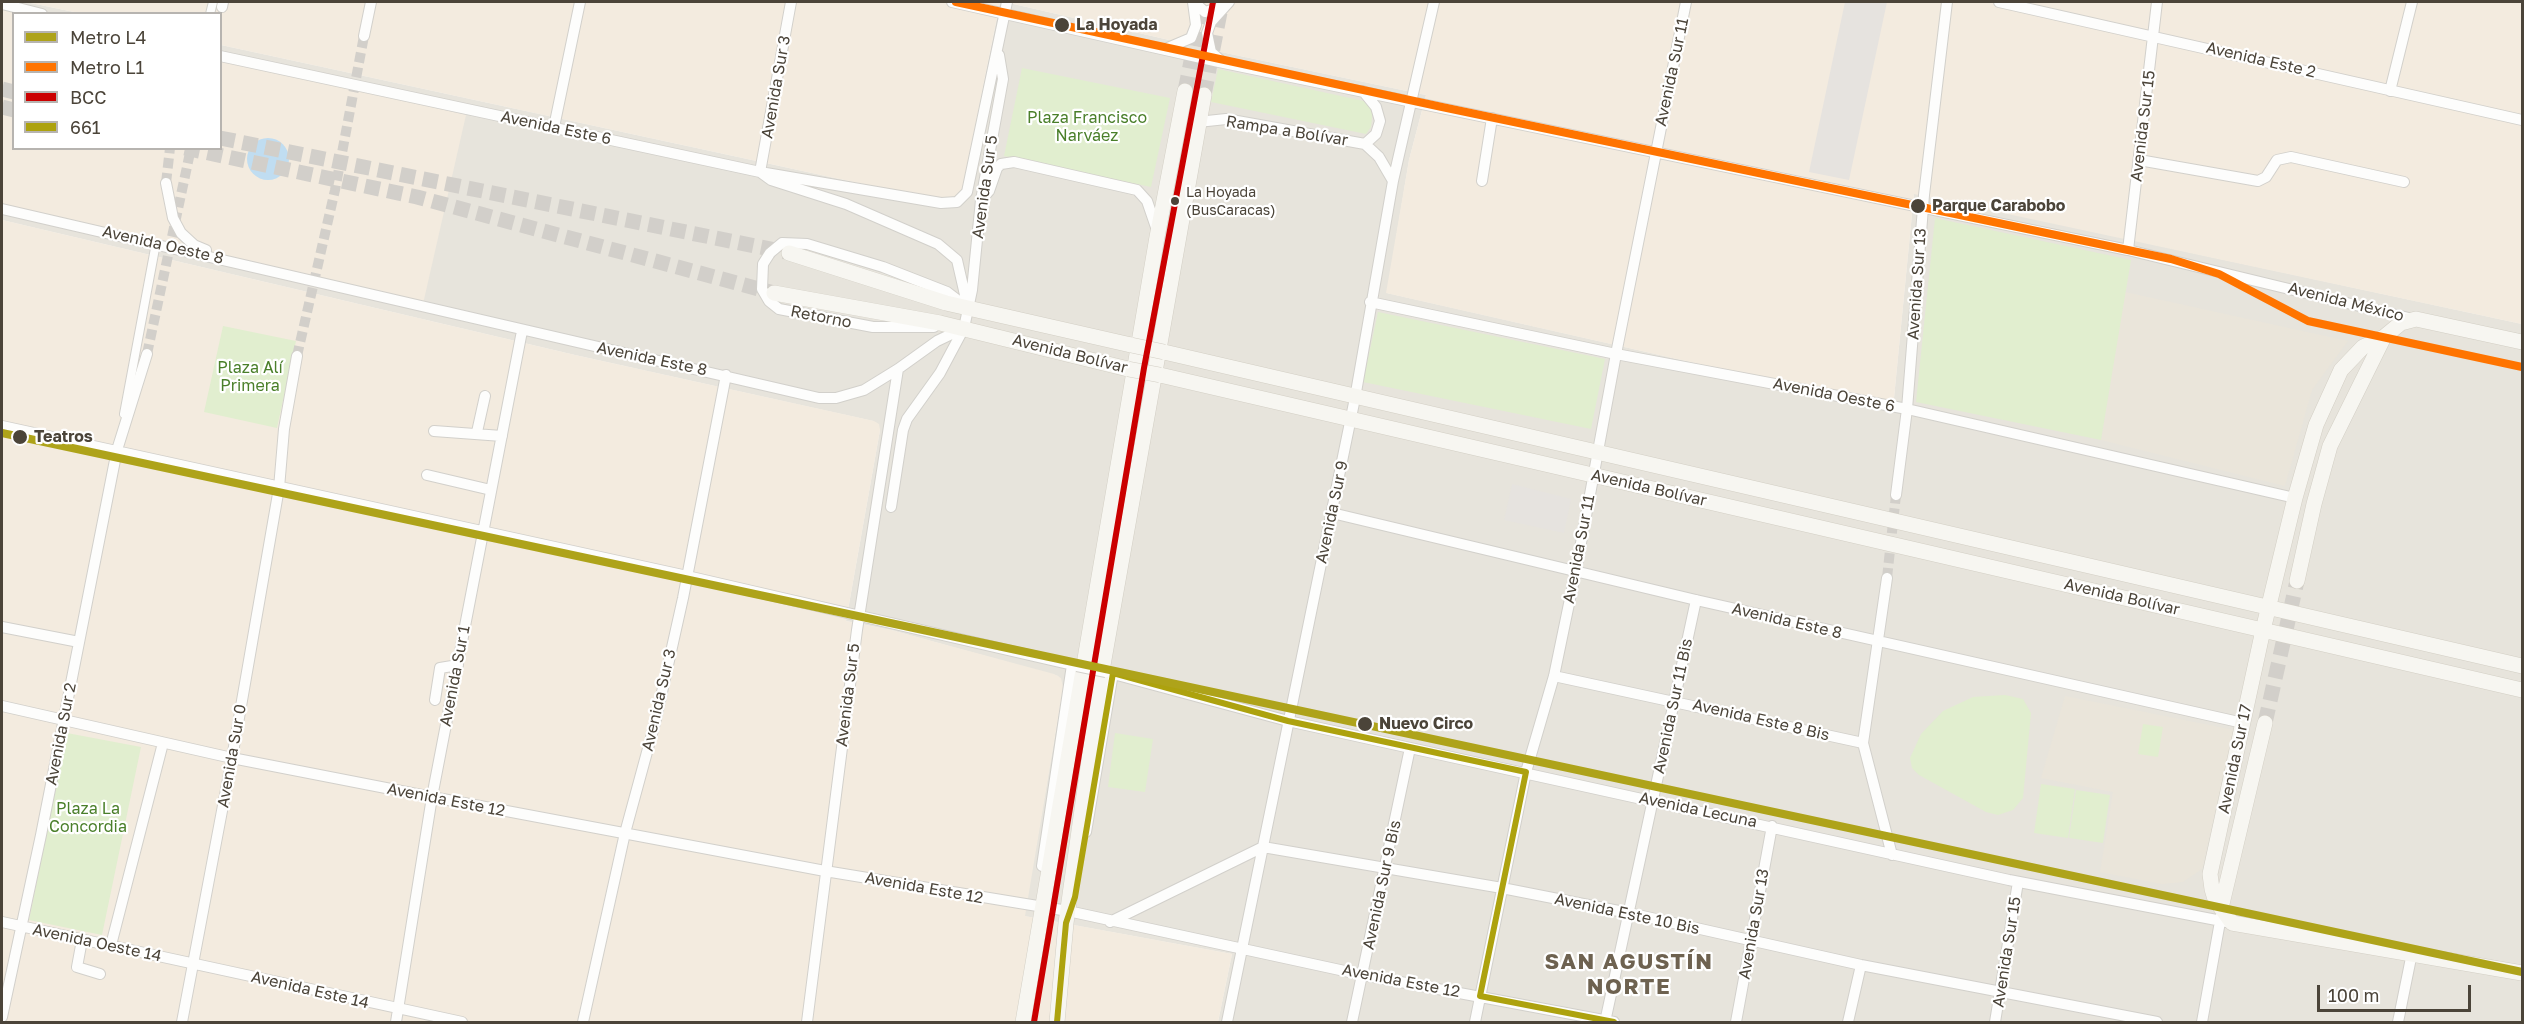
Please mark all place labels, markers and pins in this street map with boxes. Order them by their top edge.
place label: La Hoyada [1076,15,1157,35]
marker: La Hoyada [1053,16,1071,34]
place label: La Hoyada (BusCaracas) [1186,185,1276,218]
marker: La Hoyada (BusCaracas) [1169,195,1181,207]
place label: Parque Carabobo [1932,196,2065,216]
marker: Parque Carabobo [1909,197,1927,215]
place label: Teatros [34,427,93,447]
marker: Teatros [11,428,29,446]
place label: Nuevo Circo [1379,714,1473,734]
marker: Nuevo Circo [1356,715,1374,733]

